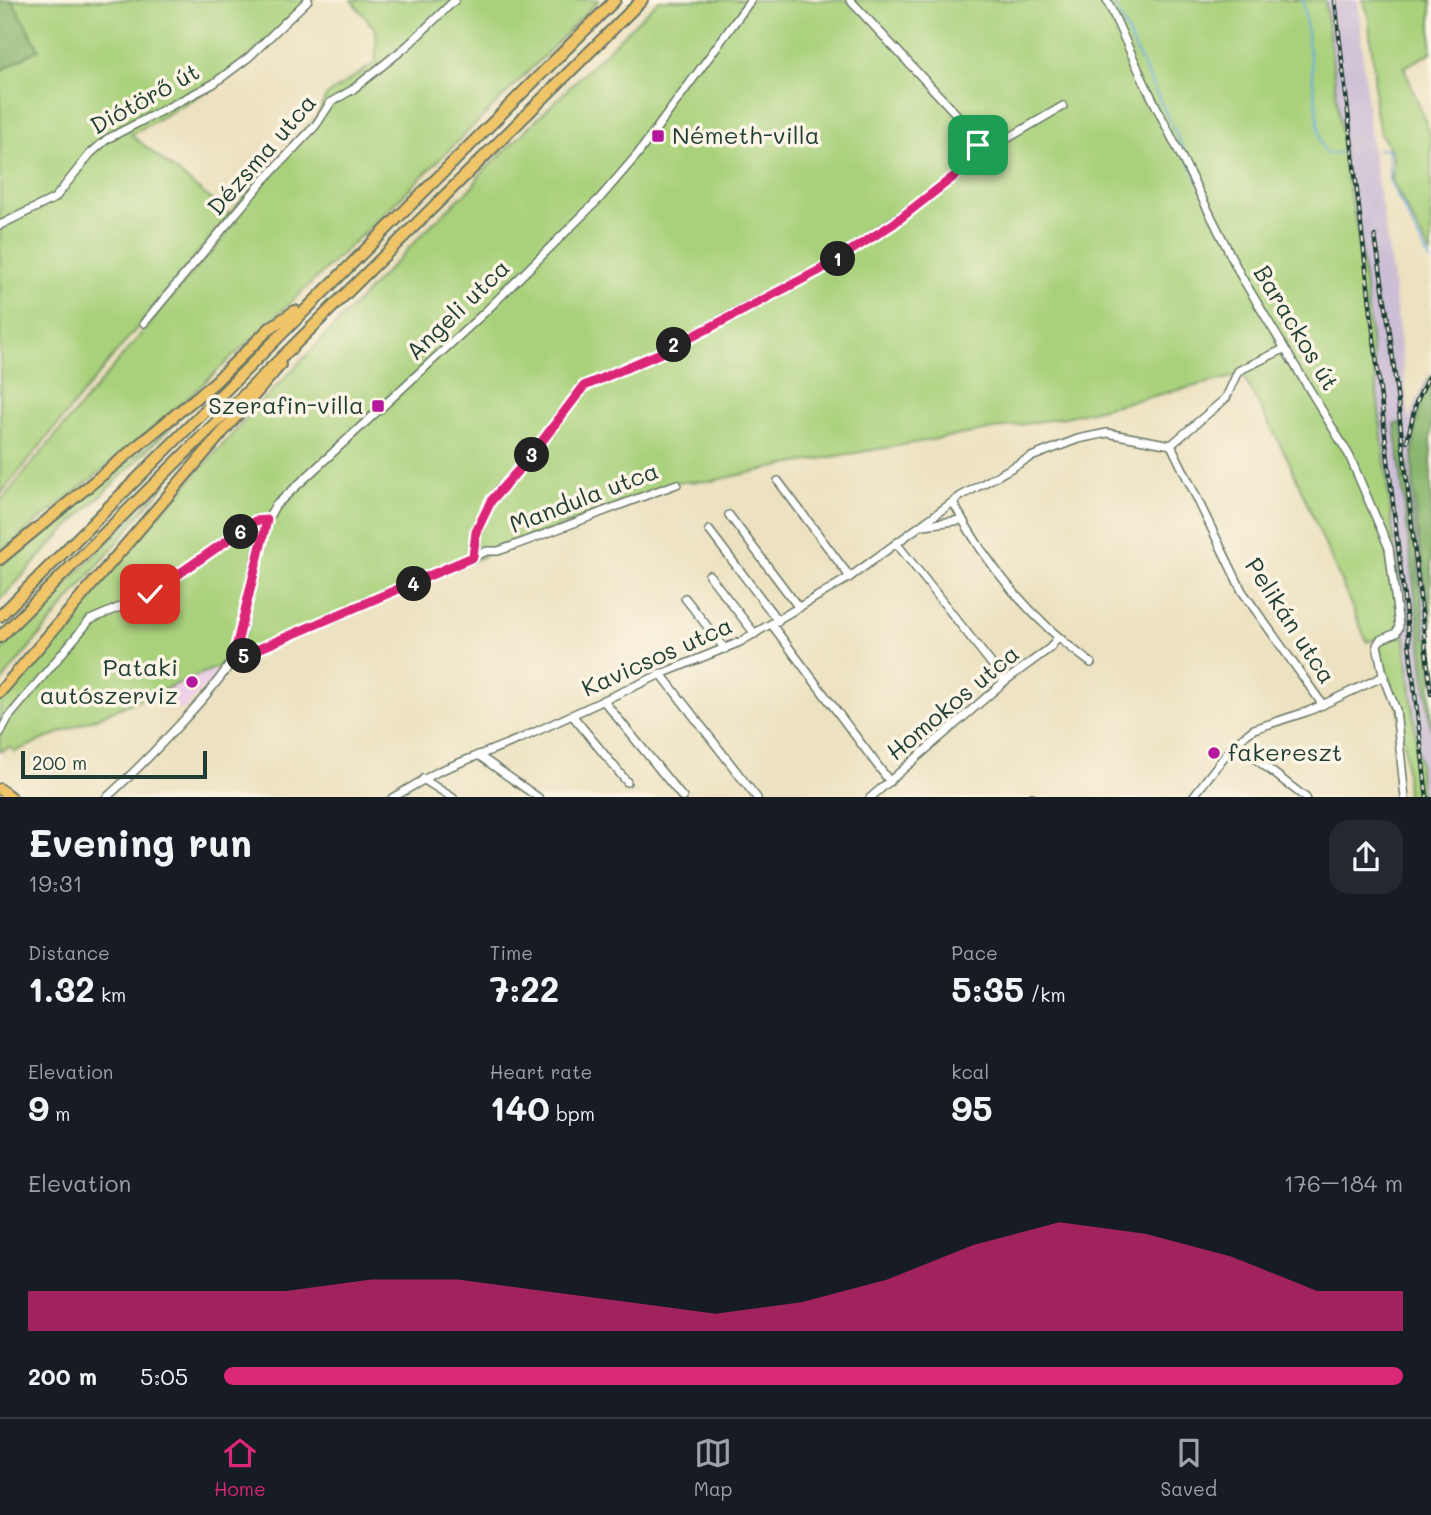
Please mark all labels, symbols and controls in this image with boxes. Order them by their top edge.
street label: Diótörő út [84,55,204,140]
street label: Dézsma utca [200,87,322,221]
pin [948,115,1008,175]
place label: Németh-villa [672,119,820,150]
icon: arrive [959,126,997,164]
marker: Németh-villa [650,128,666,144]
pin: 1 [820,242,856,276]
text: 1 [833,246,842,271]
street label: Angeli utca [399,252,515,366]
street label: Barackos út [1248,259,1347,396]
pin: 2 [656,328,692,362]
text: 2 [668,332,679,357]
place label: Szerafin-villa [208,389,364,420]
marker: Szerafin-villa [370,398,386,414]
pin: 3 [514,438,550,472]
text: 3 [526,442,537,467]
street label: Mandula utca [505,454,662,539]
pin: 6 [224,514,258,550]
text: 6 [235,519,246,544]
street label: Pelikán utca [1239,551,1344,689]
pin [120,564,180,624]
pin: 4 [396,566,432,602]
text: 4 [407,571,420,596]
icon: check [131,575,169,613]
street label: Kavicsos utca [576,609,737,703]
street label: Homokos utca [879,637,1025,766]
pin: 5 [226,638,262,674]
text: 5 [238,643,249,668]
place label: Pataki autószerviz [40,651,178,710]
marker: Pataki autószerviz [184,674,200,690]
place label: fakereszt [1228,736,1342,767]
marker: fakereszt [1206,745,1222,761]
scale bar [21,748,206,780]
text: 200 m [32,750,87,775]
text: Evening run [28,817,252,867]
button: share [1329,820,1403,894]
text: 19:31 [28,868,83,898]
text: Distance [28,940,110,965]
text: Time [490,940,533,965]
text: Pace [951,940,998,965]
text: 1.32 [28,965,95,1011]
text: 7:22 [490,965,559,1011]
text: 5:35 [951,965,1024,1011]
text: km [95,982,126,1007]
text: /km [1024,982,1066,1007]
text: Elevation [28,1059,113,1084]
text: Heart rate [490,1059,592,1084]
text: kcal [951,1059,989,1084]
text: 9 [28,1084,49,1130]
text: 140 [490,1084,550,1130]
text: 95 [951,1084,993,1130]
text: m [49,1101,70,1126]
text: bpm [550,1101,595,1126]
text: Elevation [28,1168,131,1198]
text: 176–184 m [1284,1168,1403,1198]
text: 200 m [28,1361,97,1391]
text: 5:05 [140,1361,188,1391]
tab: Home [214,1434,266,1501]
tab: Map [694,1434,732,1501]
tab: Saved [1161,1434,1217,1501]

